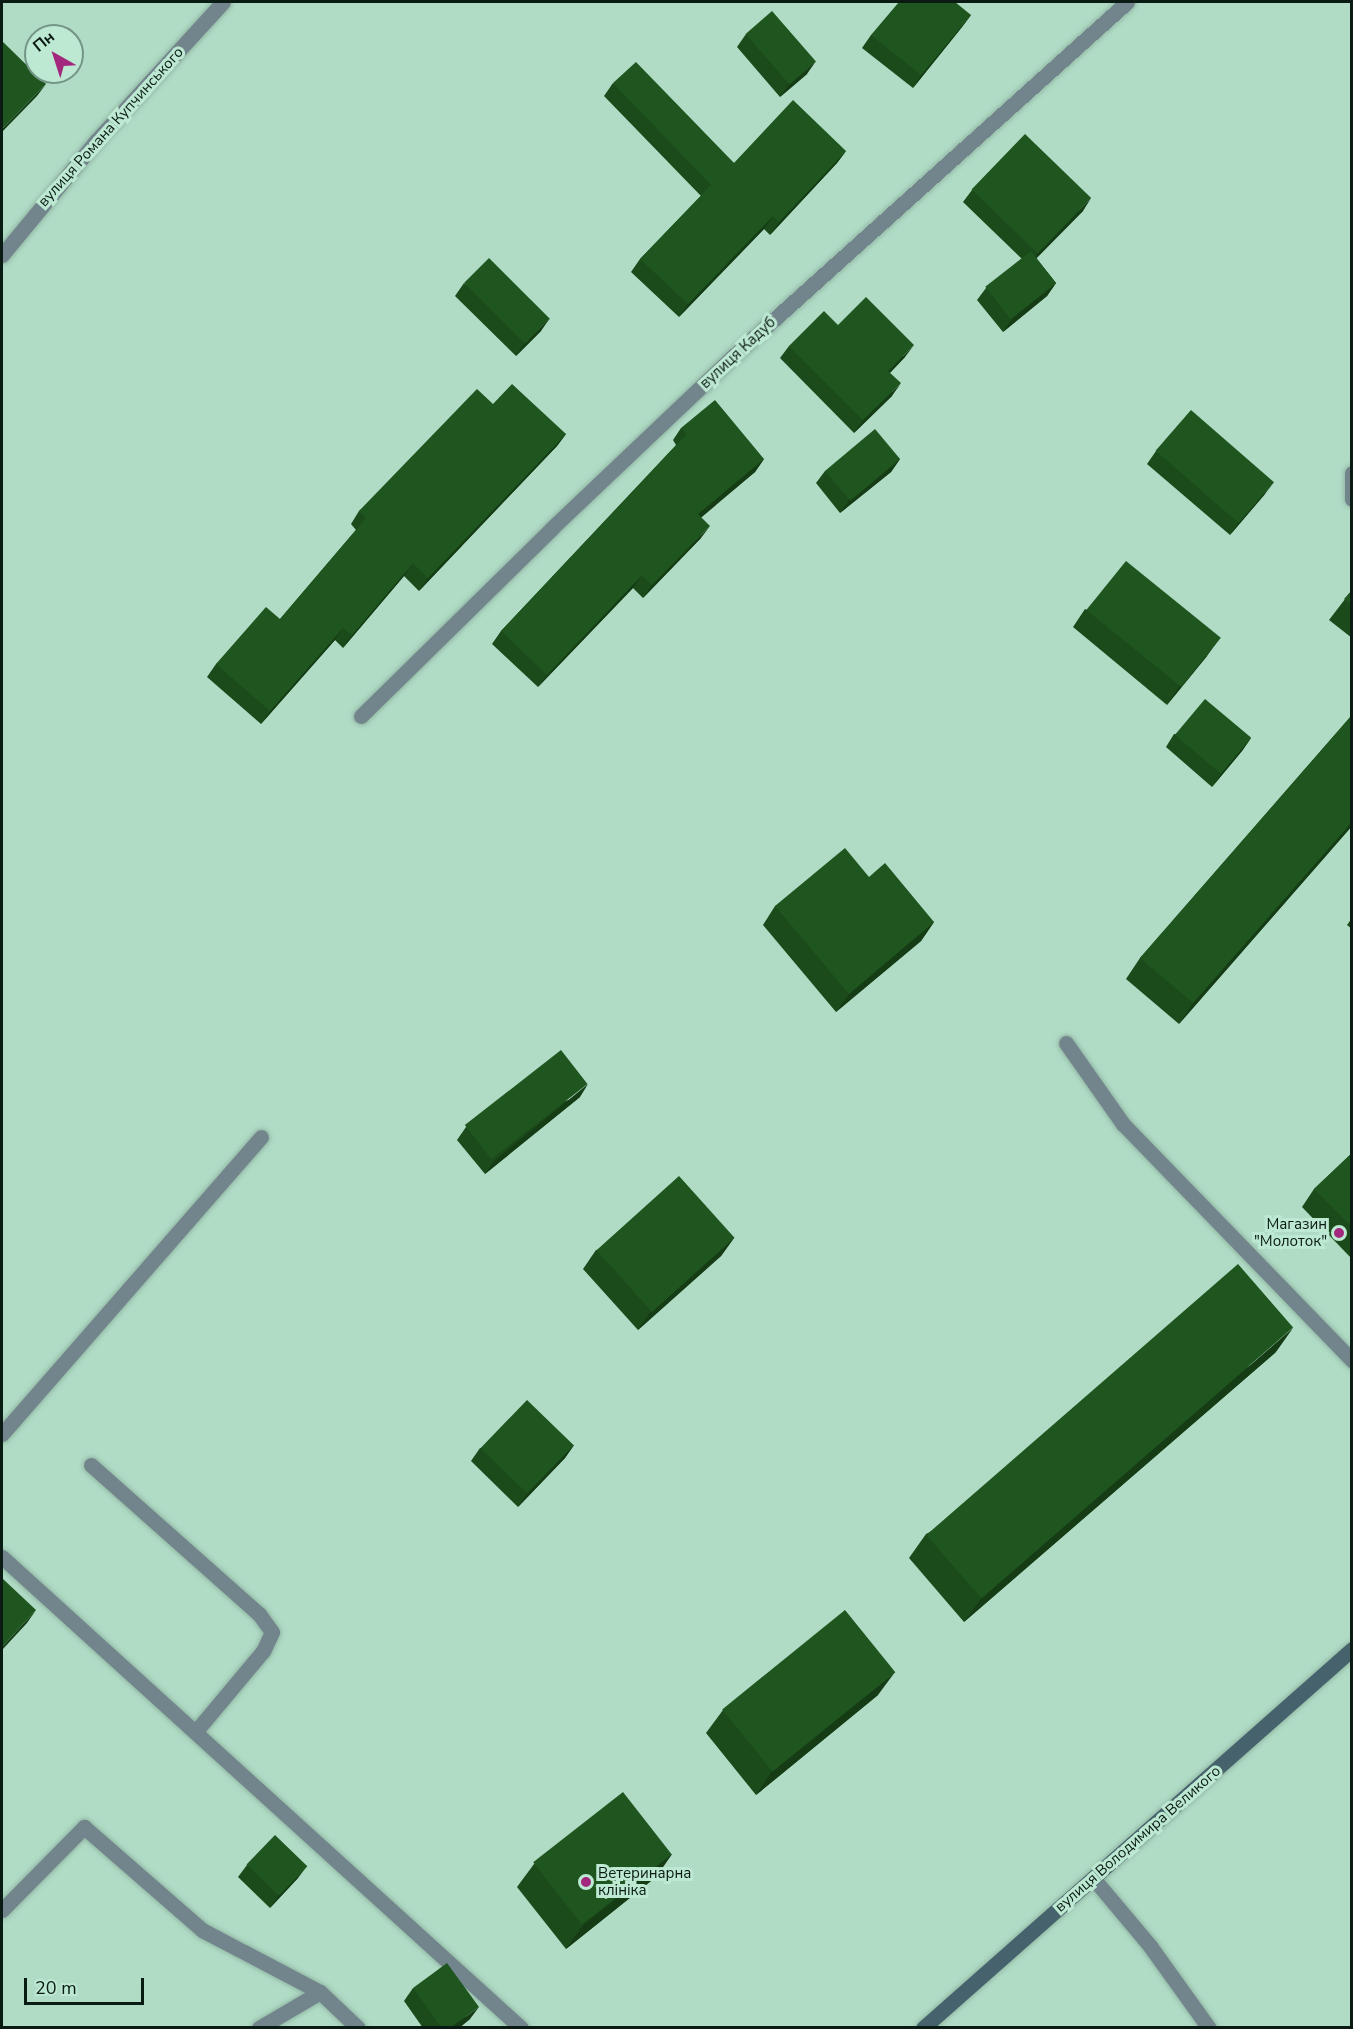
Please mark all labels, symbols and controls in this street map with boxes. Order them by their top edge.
north arrow [24,24,84,84]
text: Пн [28,26,59,57]
street label: вулиця Романа Купчинського [35,43,187,211]
street label: вулиця Кадуб [696,313,780,393]
place label: Магазин "Молоток" [1254,1215,1327,1250]
marker: Магазин "Молоток" [1332,1226,1346,1240]
street label: вулиця Володимира Великого [1051,1762,1225,1916]
place label: Ветеринарна клініка [598,1864,691,1899]
marker: Ветеринарна клініка [579,1875,593,1889]
scale bar [27,1966,147,2004]
text: 20 m [35,1976,77,2000]

